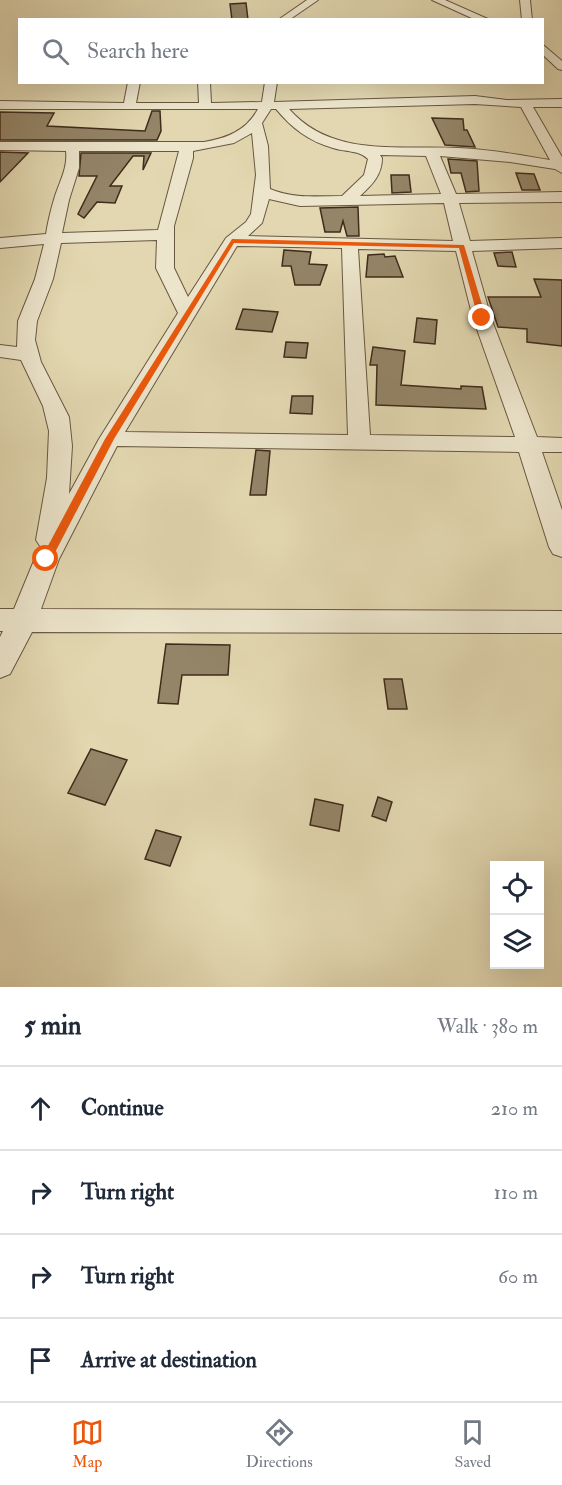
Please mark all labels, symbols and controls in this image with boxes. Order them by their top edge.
search box [18,18,544,84]
icon: search [39,35,72,68]
text: Search here [87,37,189,65]
route end [468,304,494,330]
route start [32,545,58,571]
map controls [490,861,544,969]
button: locate [490,861,544,915]
button: layers [490,915,544,969]
text: 5 min [24,1010,81,1042]
text: Walk · 380 m [437,1014,538,1039]
icon: ahead [24,1092,57,1125]
text: Continue [81,1094,164,1122]
text: 210 m [491,1096,538,1121]
icon: right [24,1176,57,1209]
text: Turn right [81,1178,174,1206]
text: 110 m [494,1180,538,1205]
icon: right [24,1260,57,1293]
text: Turn right [81,1262,174,1290]
text: 60 m [498,1264,538,1289]
icon: arrive [24,1344,57,1377]
text: Arrive at destination [81,1346,257,1374]
tab: Map [71,1416,104,1472]
tab: Directions [246,1416,313,1472]
tab: Saved [455,1416,491,1472]

